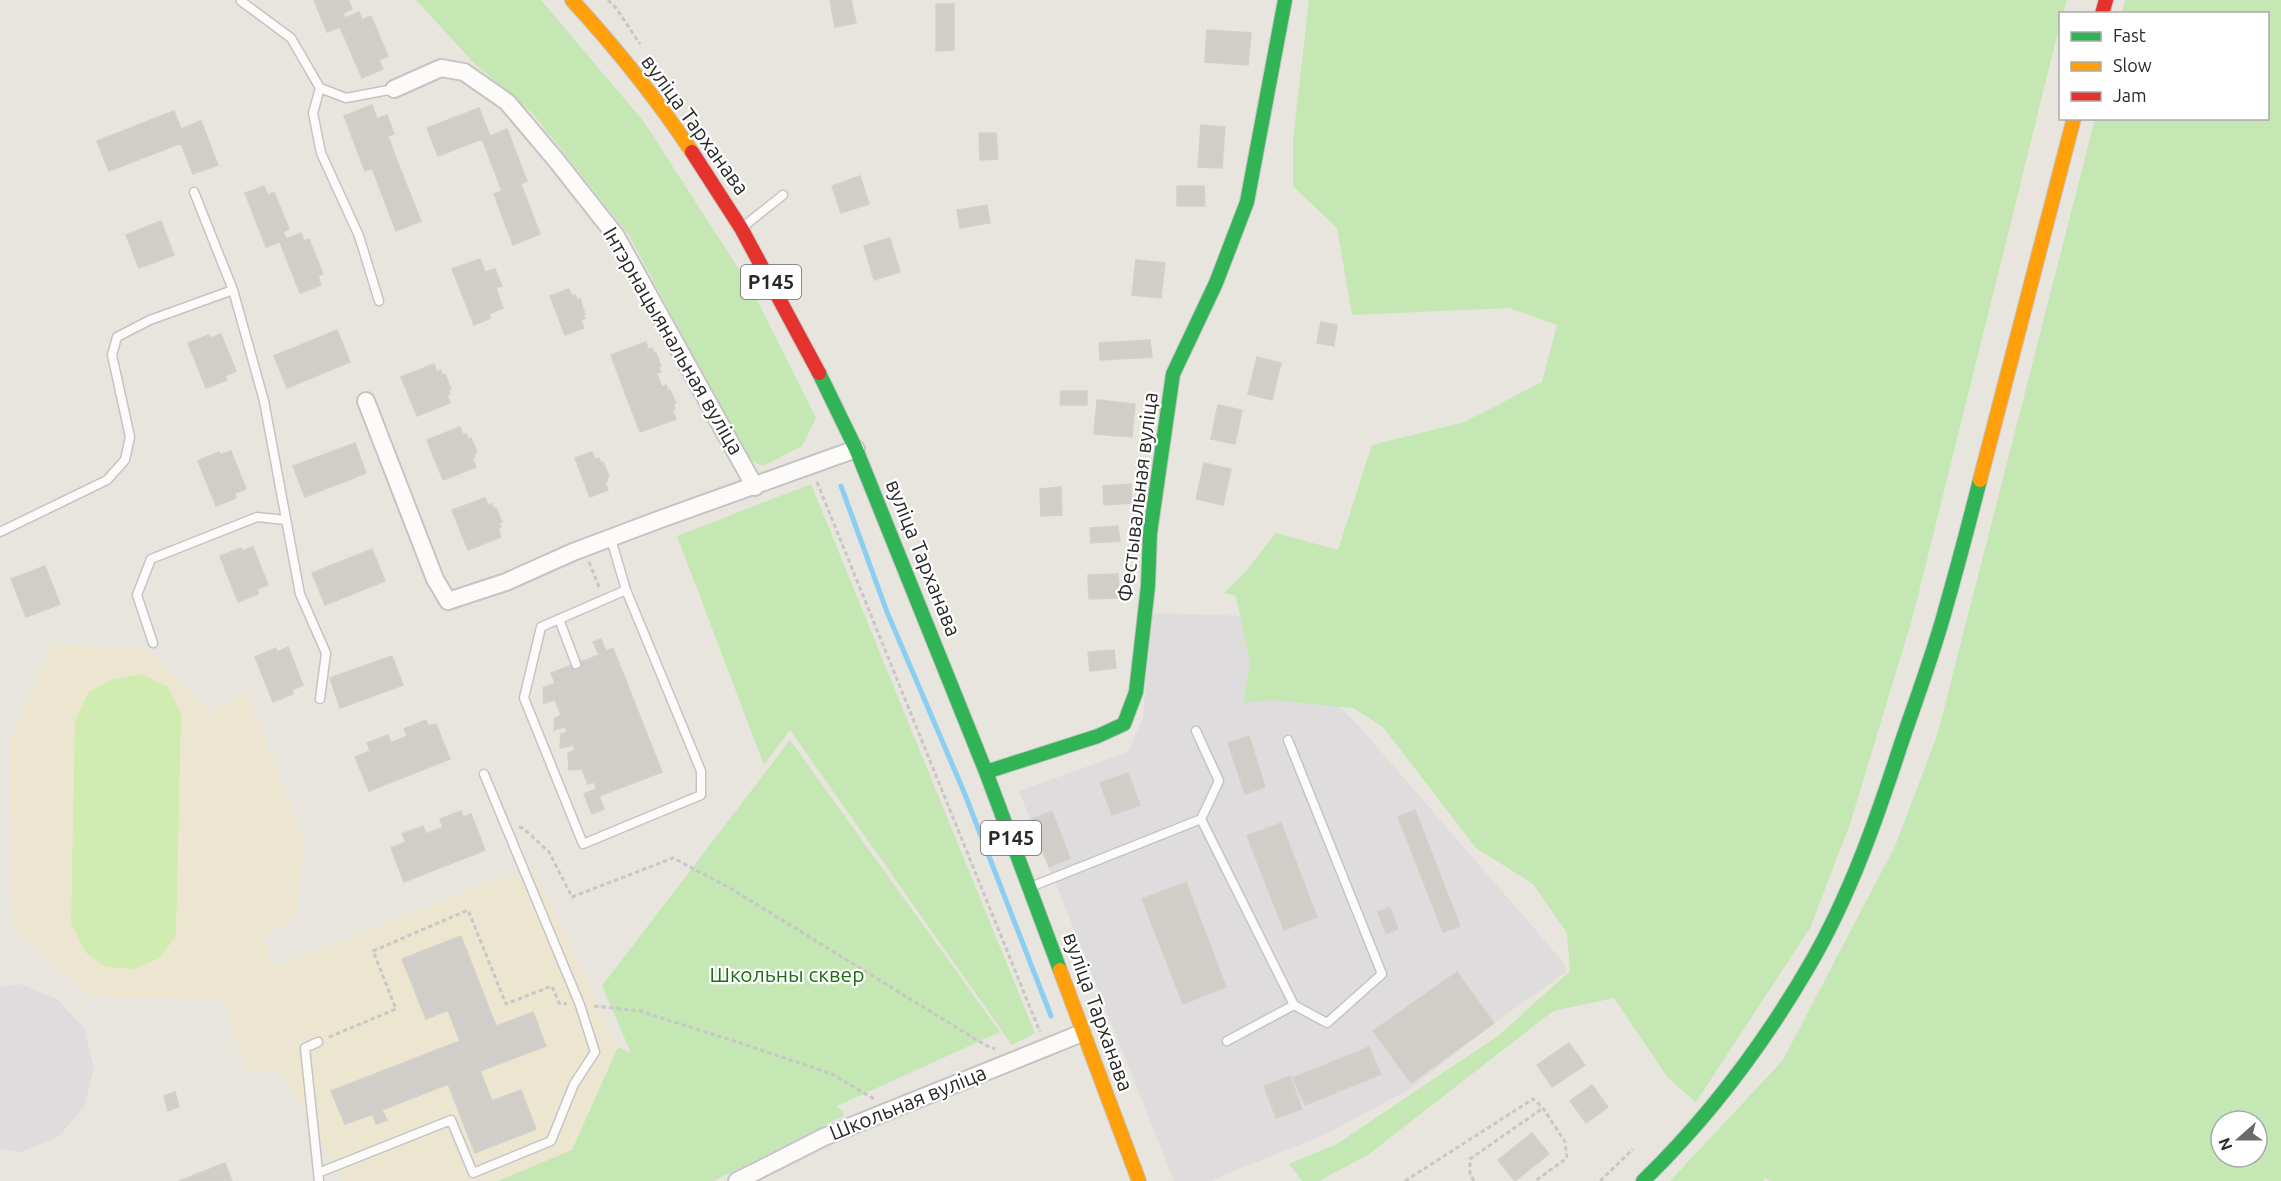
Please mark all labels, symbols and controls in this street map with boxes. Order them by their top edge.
legend [2059,12,2269,120]
text: Fast [2113,25,2146,45]
street label: вуліца Тарханава [637,50,755,199]
text: Slow [2113,55,2152,75]
text: Jam [2113,85,2147,105]
street label: Інтэрнацыянальная вуліца [599,222,749,459]
road number: Р145 [741,265,801,299]
street label: Фестывальная вуліца [1112,391,1162,603]
street label: вуліца Тарханава [881,476,966,640]
road number: Р145 [981,821,1041,855]
street label: вуліца Тарханава [1059,929,1139,1094]
park label: Школьны сквер [709,962,865,986]
street label: Школьная вуліца [826,1060,990,1145]
north arrow [2209,1109,2269,1169]
text: N [2214,1136,2236,1153]

